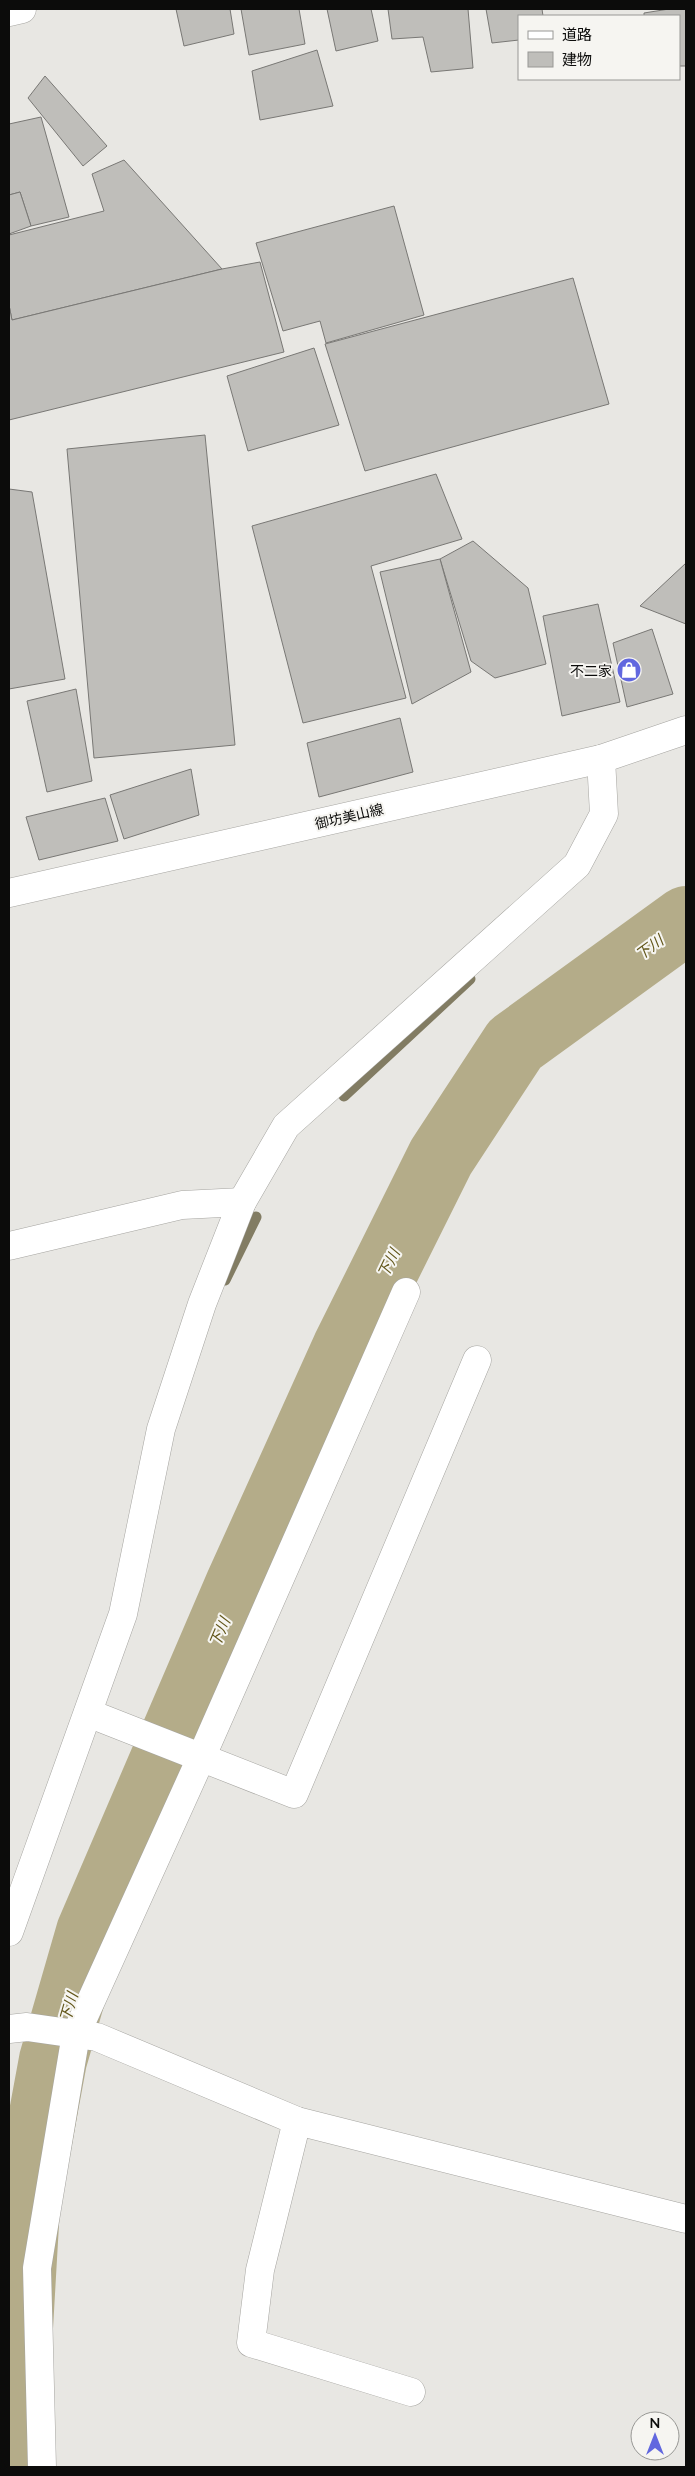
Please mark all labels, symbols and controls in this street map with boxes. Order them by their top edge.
legend [518,15,680,80]
text: 道路 [562,25,592,43]
text: 建物 [562,50,592,68]
shop icon: 不二家 [616,657,642,683]
place label: 不二家 [570,662,612,679]
street label: 御坊美山線 [313,800,385,832]
water label: 下川 [632,930,668,963]
water label: 下川 [373,1244,404,1280]
water label: 下川 [205,1613,234,1649]
water label: 下川 [55,1988,81,2024]
north arrow [630,2411,680,2461]
text: N [650,2414,660,2431]

